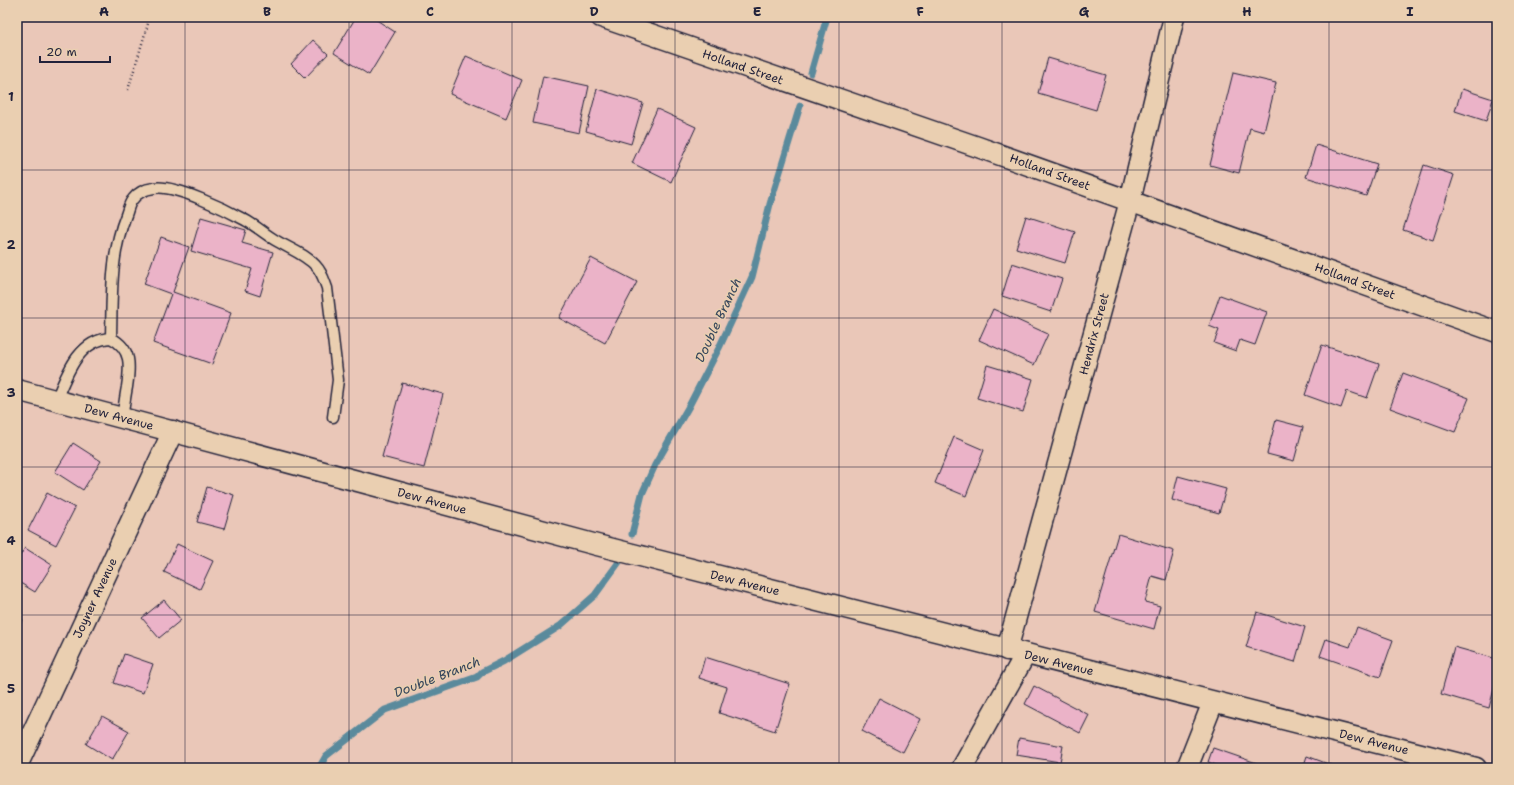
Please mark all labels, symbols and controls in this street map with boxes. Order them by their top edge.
text: A [99,3,109,20]
text: B [263,3,271,20]
text: C [426,3,434,20]
text: D [589,3,599,20]
text: E [753,3,762,20]
text: F [916,3,924,20]
text: G [1079,3,1090,20]
text: H [1242,3,1252,20]
text: I [1406,3,1414,20]
scale bar [40,38,110,64]
text: 20 m [46,44,77,60]
street label: Holland Street [700,46,786,88]
text: 1 [8,88,14,105]
street label: Holland Street [1007,150,1093,194]
text: 2 [6,236,16,253]
street label: Holland Street [1312,259,1398,303]
water label: Double Branch [691,275,745,365]
street label: Hendrix Street [1075,291,1113,377]
text: 3 [6,384,16,401]
street label: Dew Avenue [83,400,156,434]
street label: Dew Avenue [396,484,469,518]
text: 4 [6,532,16,549]
street label: Joyner Avenue [69,555,121,641]
street label: Dew Avenue [709,567,782,599]
street label: Dew Avenue [1023,647,1096,679]
water label: Double Branch [391,653,483,701]
text: 5 [7,680,15,697]
street label: Dew Avenue [1338,726,1411,758]

